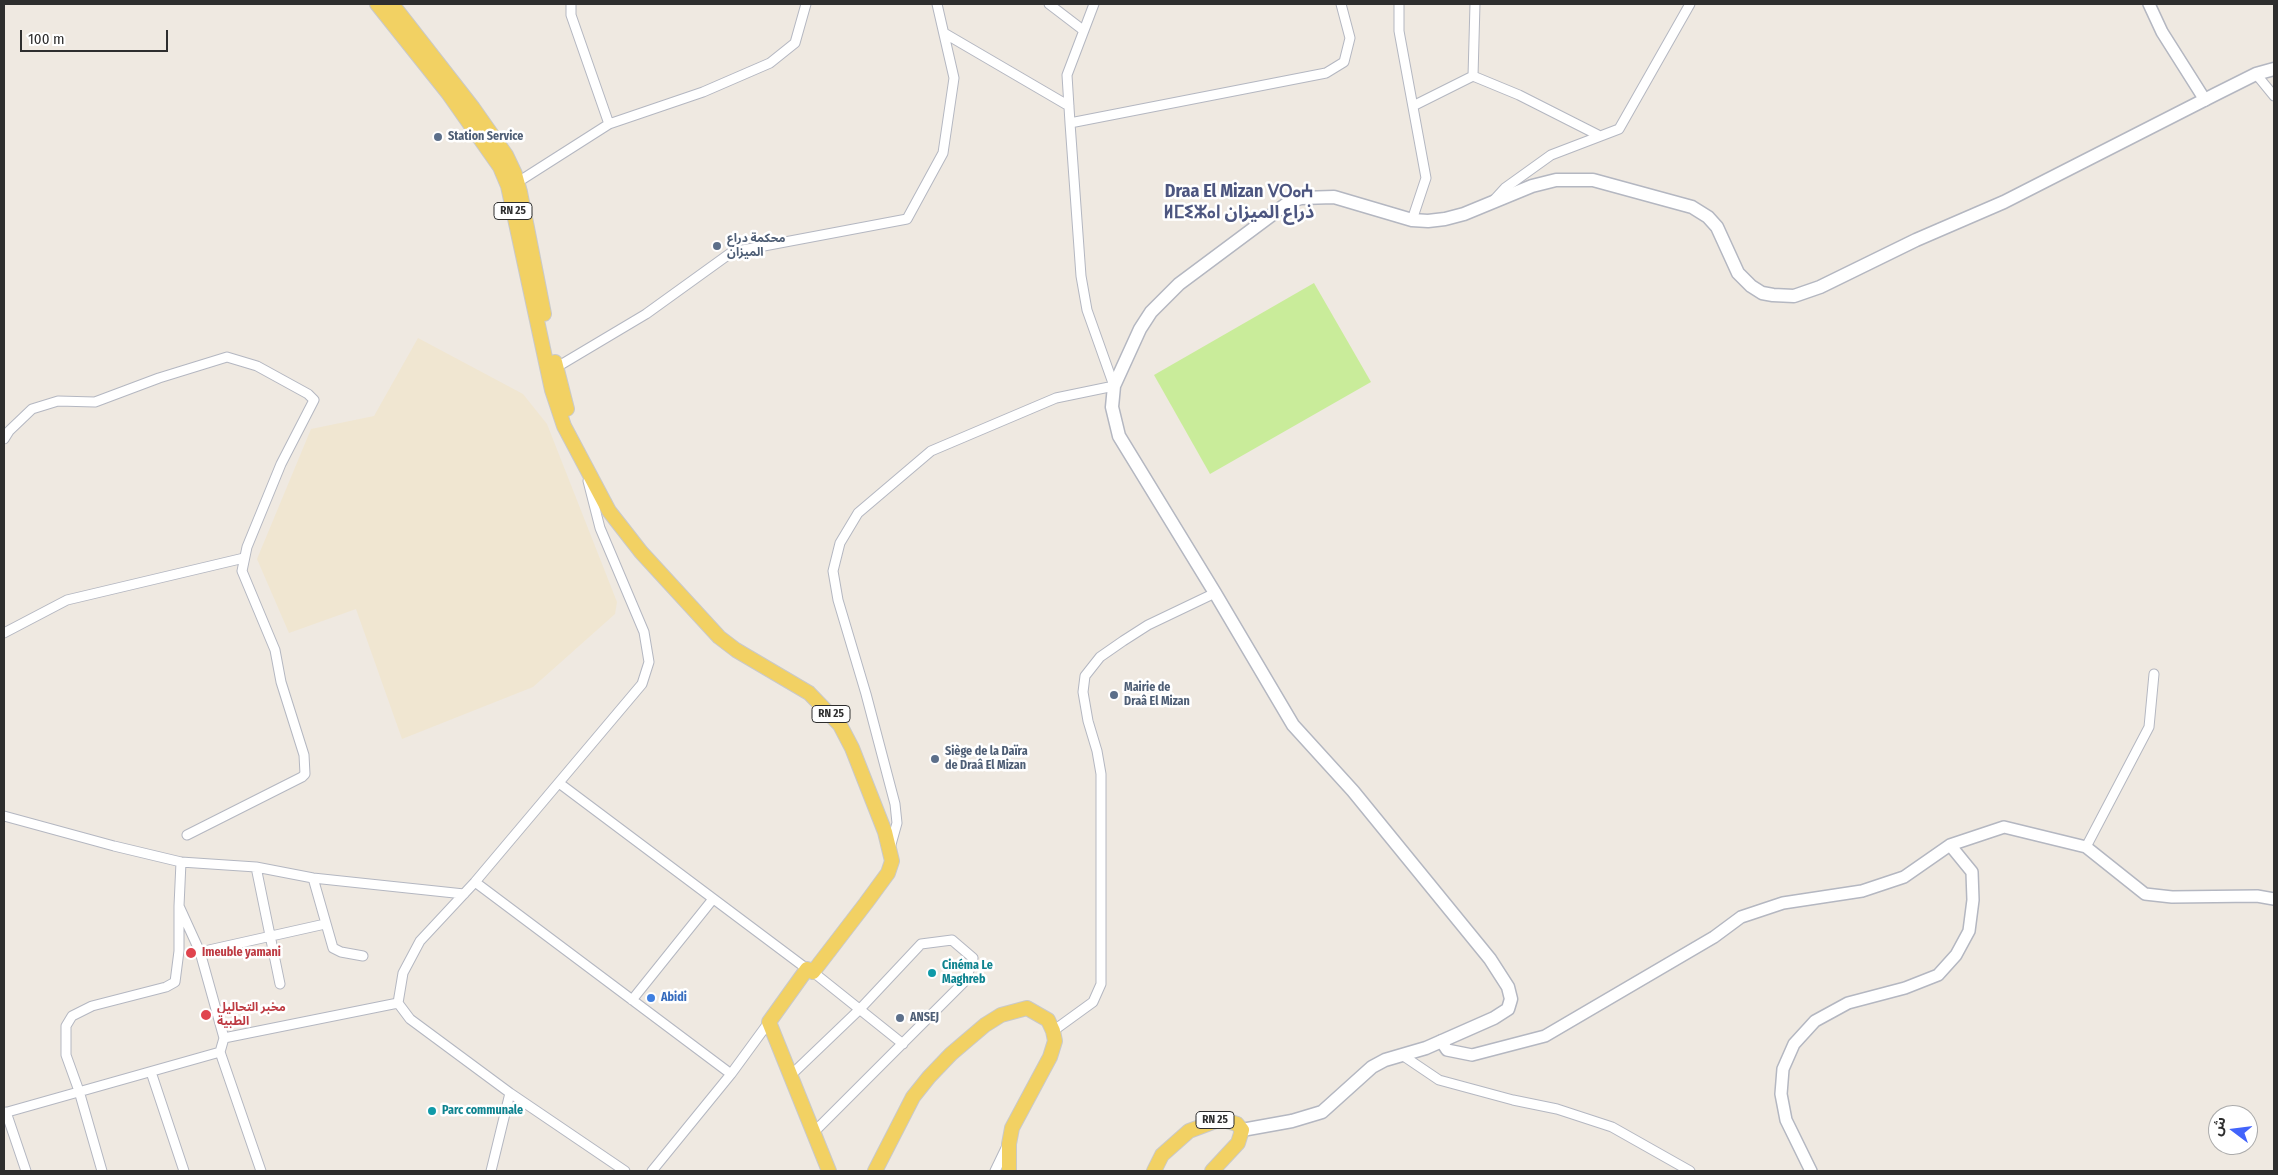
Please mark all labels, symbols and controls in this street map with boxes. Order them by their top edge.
scale bar [22,20,170,52]
text: 100 m [28,30,65,48]
place label: Station Service [448,130,523,144]
marker: Station Service [432,131,444,143]
district label: Draa El Mizan ⴸⵔⴰⵄ ⵍⵎⵉⵣⴰⵏ ذراع الميزان [1164,181,1314,223]
road number: RN 25 [494,202,532,220]
place label: محكمة دراع الميزان [727,232,786,260]
marker: محكمة دراع الميزان [711,240,723,252]
place label: Mairie de Draâ El Mizan [1124,681,1190,709]
marker: Mairie de Draâ El Mizan [1108,689,1120,701]
road number: RN 25 [812,706,850,722]
place label: Siège de la Daïra de Draâ El Mizan [945,745,1028,773]
marker: Siège de la Daïra de Draâ El Mizan [929,753,941,765]
marker: Imeuble yamani [184,946,198,960]
place label: Imeuble yamani [202,946,281,960]
place label: Cinéma Le Maghreb [942,959,993,987]
marker: Cinéma Le Maghreb [926,967,938,979]
place label: Abidi [661,991,687,1005]
marker: Abidi [645,992,657,1004]
place label: مخبر التحاليل الطبية [217,1001,286,1029]
marker: مخبر التحاليل الطبية [199,1008,213,1022]
place label: ANSEJ [910,1011,939,1025]
marker: ANSEJ [894,1012,906,1024]
place label: Parc communale [442,1104,523,1118]
marker: Parc communale [426,1105,438,1117]
north arrow [2208,1105,2258,1155]
road number: RN 25 [1196,1112,1234,1128]
text: ش [2208,1115,2230,1138]

